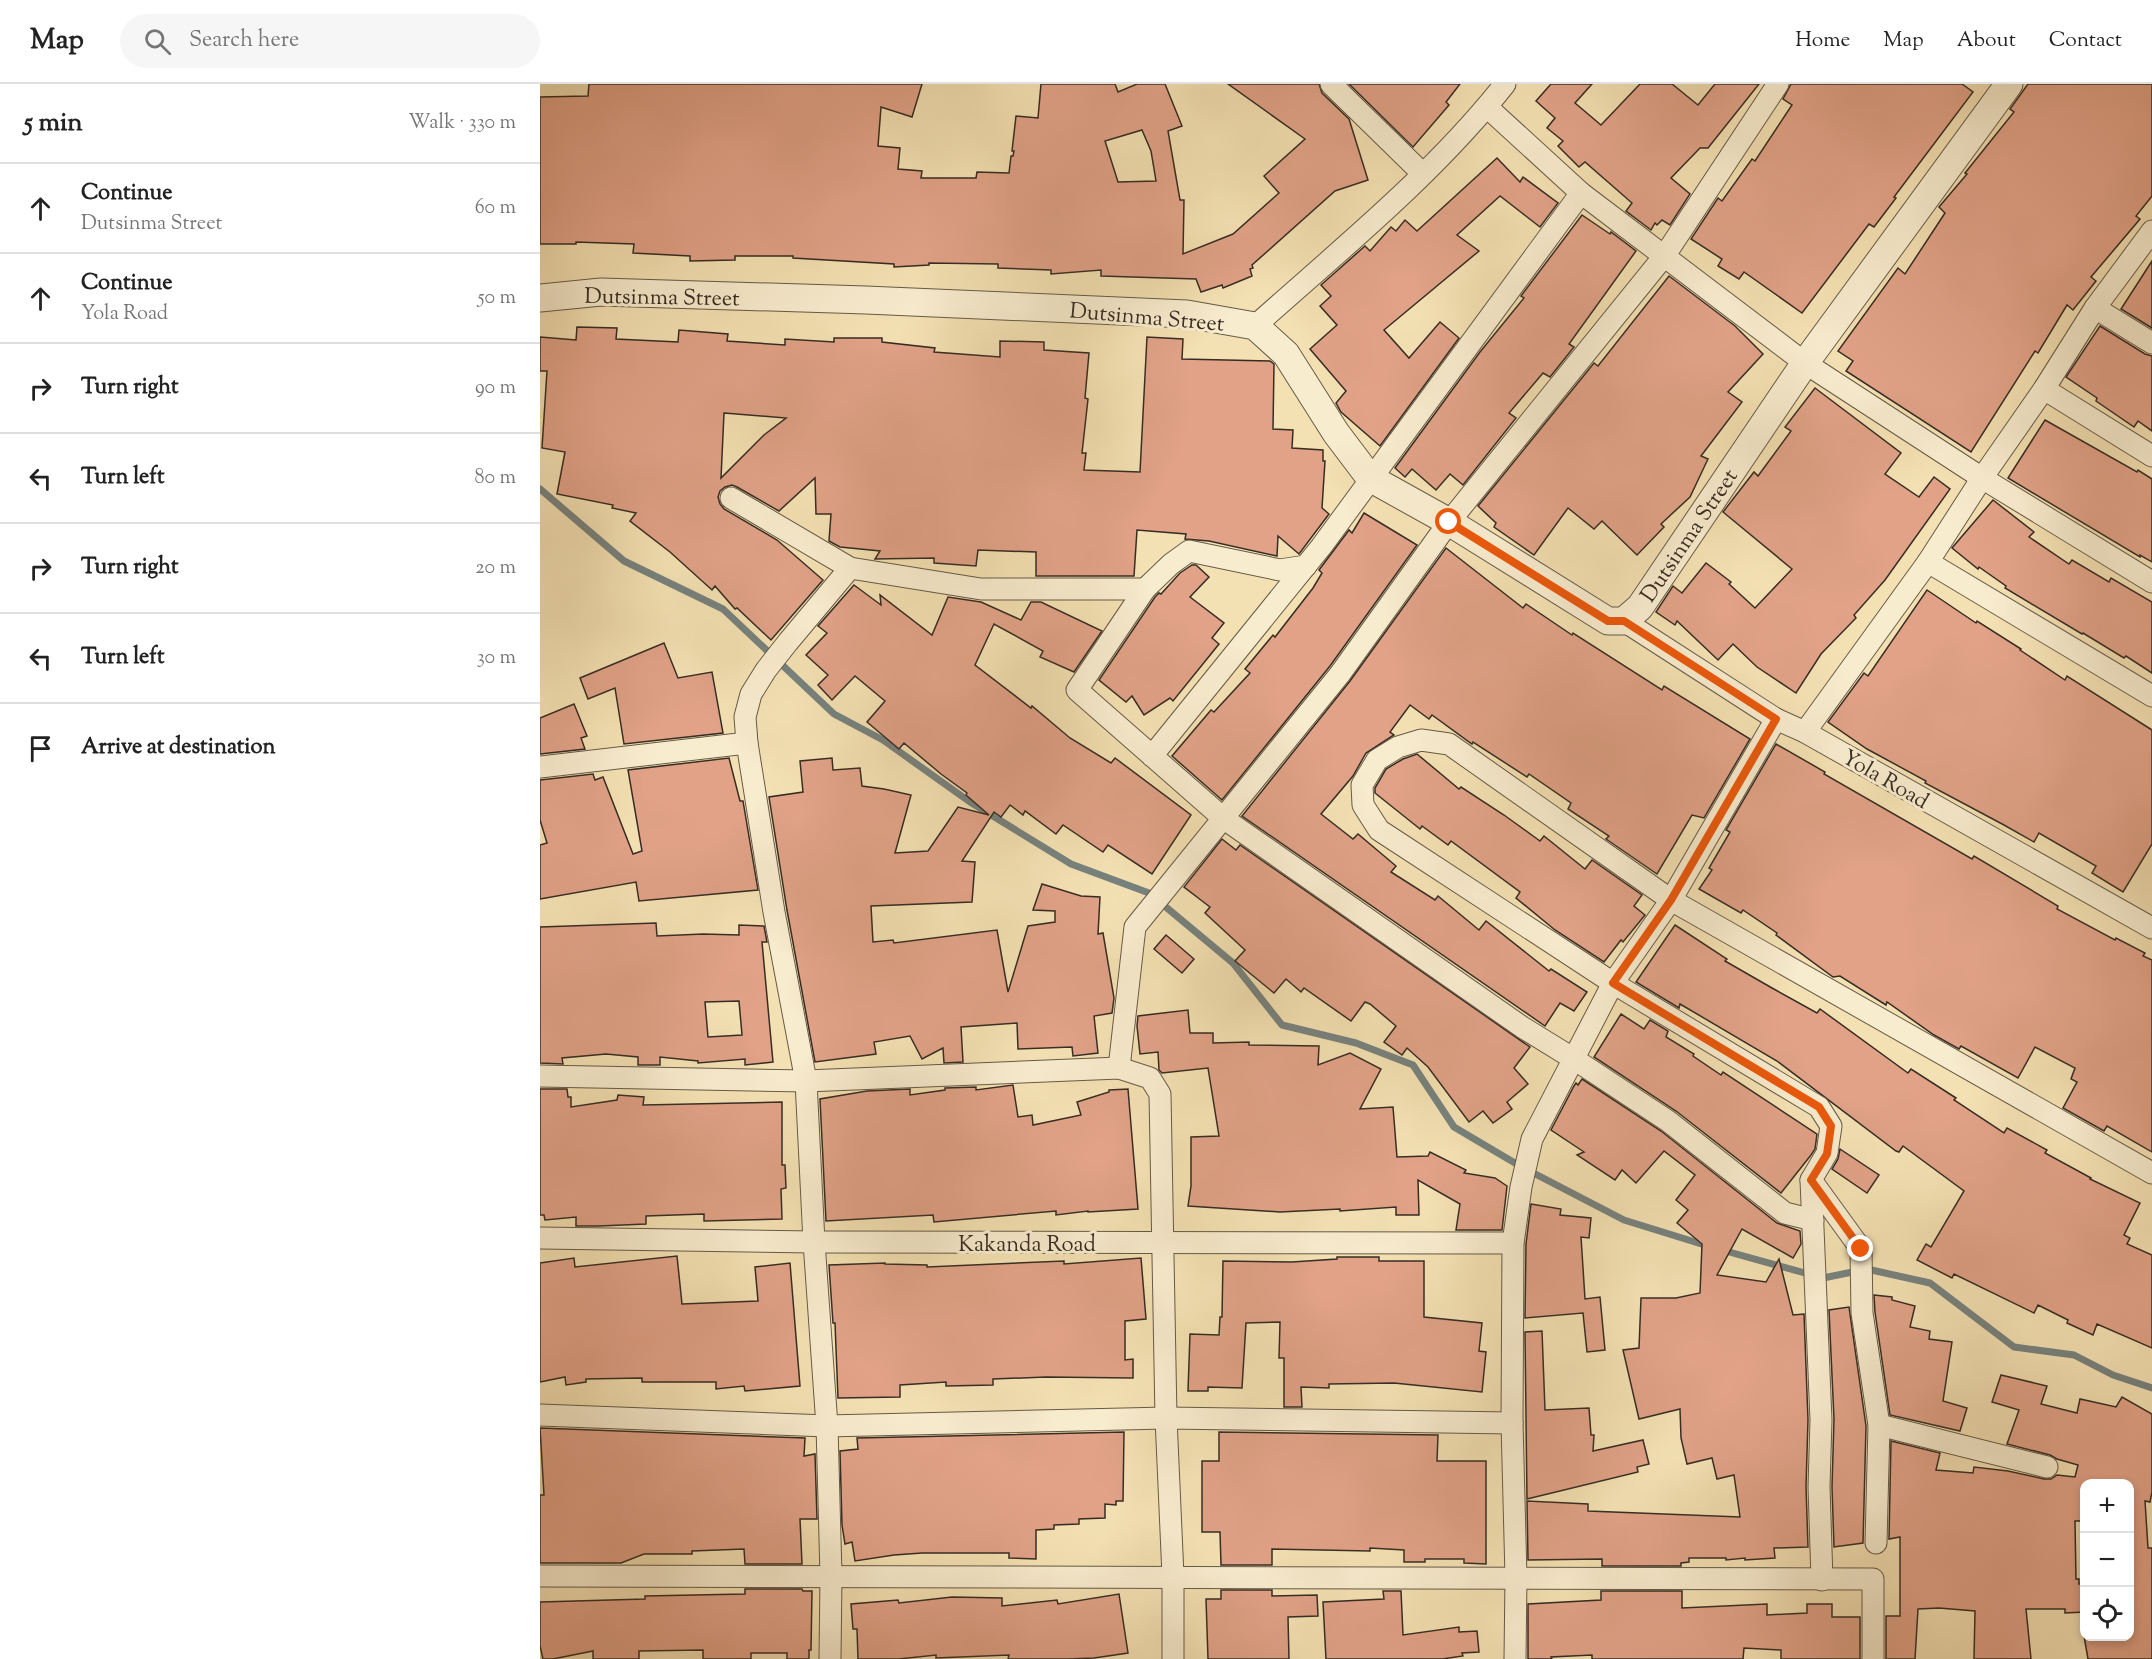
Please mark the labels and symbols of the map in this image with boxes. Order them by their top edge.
street label: Dutsinma Street [584,282,740,316]
street label: Dutsinma Street [1068,296,1226,342]
street label: Dutsinma Street [1634,463,1747,610]
route start [1435,508,1461,534]
street label: Yola Road [1835,743,1934,818]
street label: Kakanda Road [958,1230,1096,1262]
route end [1847,1235,1873,1261]

